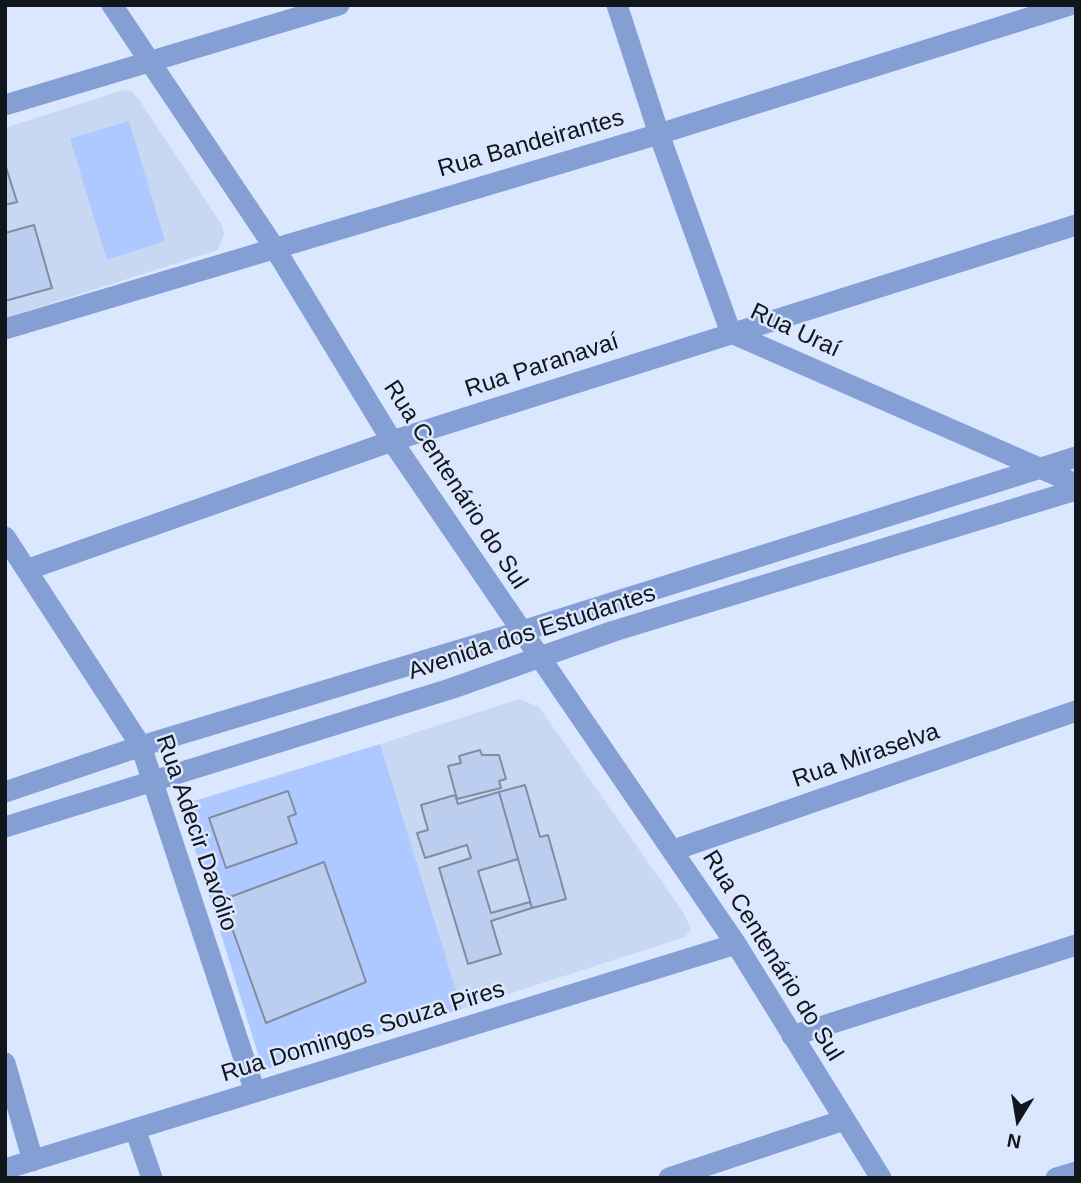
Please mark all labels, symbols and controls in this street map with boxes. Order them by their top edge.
street label: Rua Bandeirantes [435,104,627,184]
street label: Rua Uraí [745,298,845,364]
street label: Rua Paranavaí [461,328,623,404]
street label: Rua Centenário do Sul [377,375,533,595]
street label: Avenida dos Estudantes [405,579,659,687]
street label: Rua Miraselva [789,717,943,795]
street label: Rua Adecir Davólio [149,731,243,935]
street label: Rua Centenário do Sul [695,845,849,1067]
street label: Rua Domingos Souza Pires [218,975,508,1089]
north arrow [983,1085,1053,1155]
text: N [1005,1129,1023,1153]

